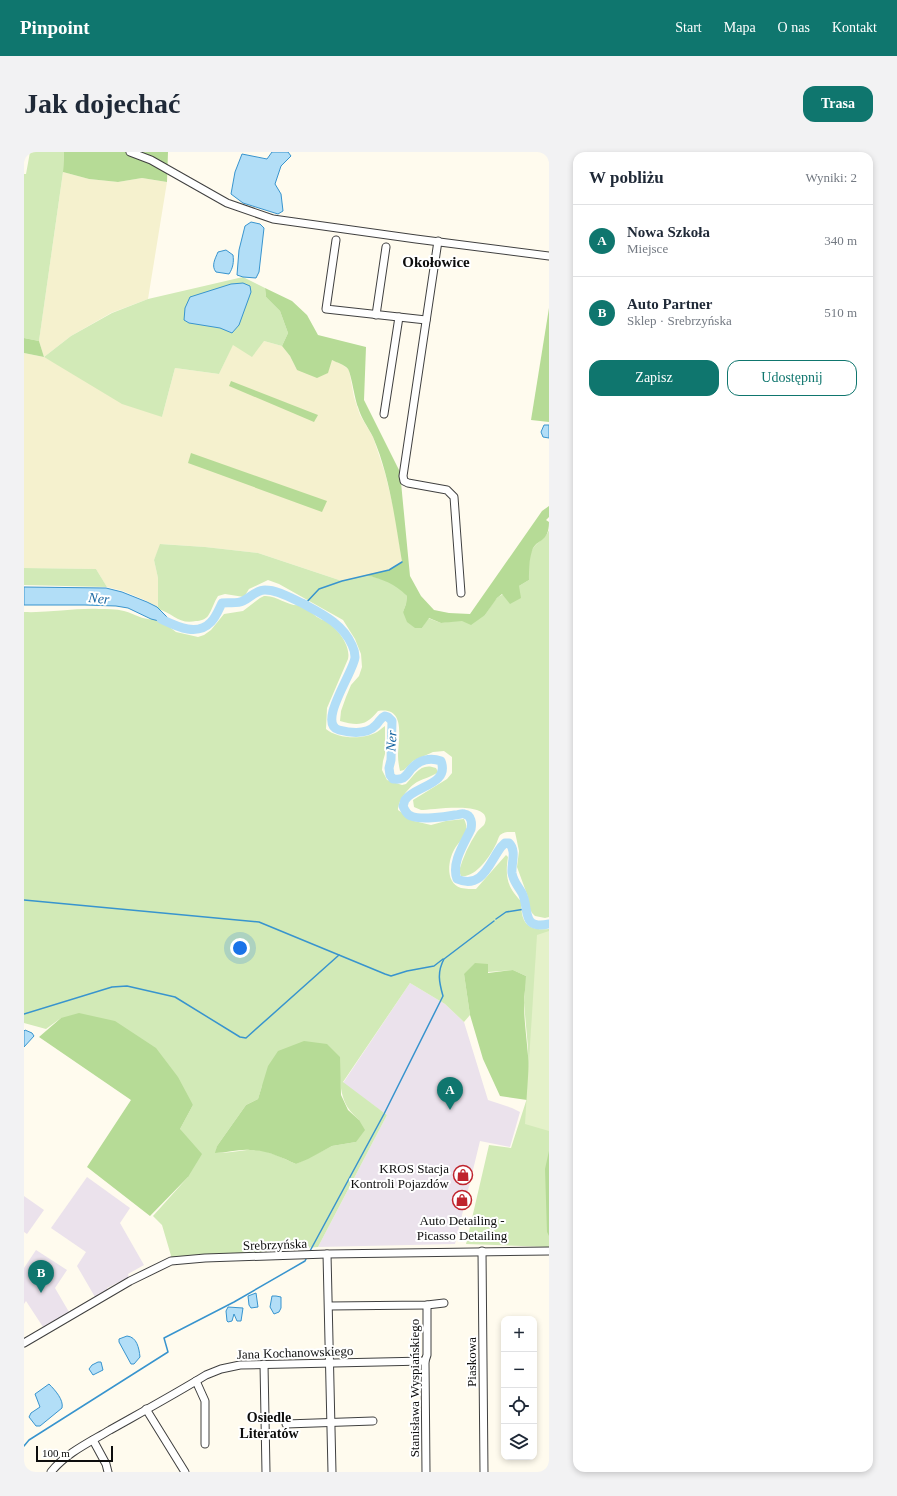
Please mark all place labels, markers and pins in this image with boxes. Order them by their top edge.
pin: A [437,1077,463,1110]
place label: KROS Stacja Kontroli Pojazdów [350,1161,450,1191]
shop icon: KROS Stacja Kontroli Pojazdów [452,1164,474,1186]
shop icon: Auto Detailing - Picasso Detailing [451,1189,473,1211]
place label: Auto Detailing - Picasso Detailing [417,1213,508,1243]
pin: B [28,1260,54,1293]

